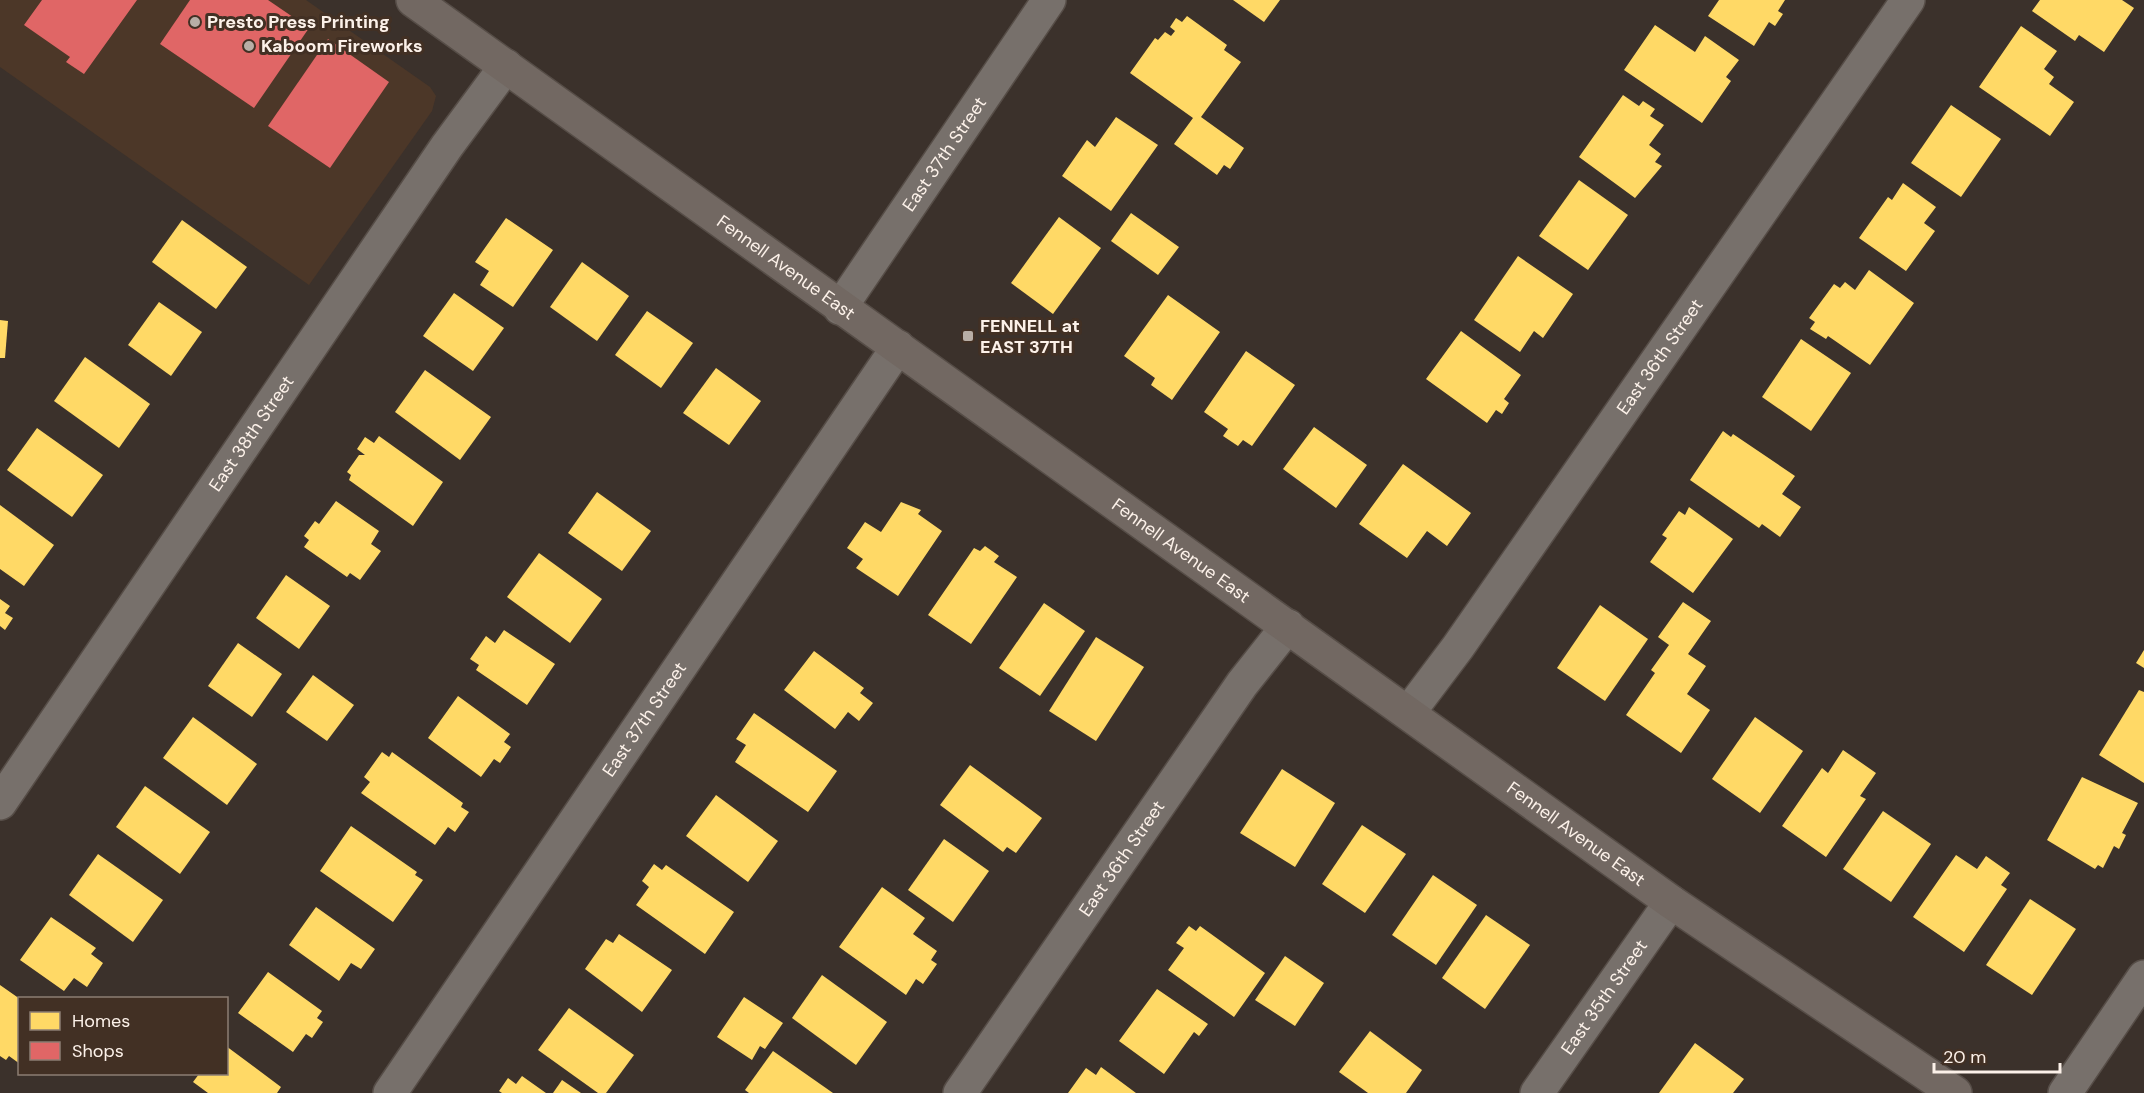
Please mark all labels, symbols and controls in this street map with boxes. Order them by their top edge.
place label: Presto Press Printing [207,10,390,34]
marker: Presto Press Printing [188,15,202,29]
place label: Kaboom Fireworks [261,34,423,58]
marker: Kaboom Fireworks [242,39,256,53]
street label: East 37th Street [897,92,992,216]
street label: Fennell Avenue East [712,210,860,325]
street label: East 36th Street [1611,294,1708,419]
place label: FENNELL at EAST 37TH [980,314,1080,359]
marker: FENNELL at EAST 37TH [961,329,975,343]
street label: East 38th Street [203,371,299,496]
street label: Fennell Avenue East [1107,493,1255,608]
street label: East 37th Street [597,657,692,781]
street label: Fennell Avenue East [1502,776,1650,892]
street label: East 36th Street [1073,796,1170,921]
street label: East 35th Street [1555,935,1653,1060]
legend [18,997,228,1075]
text: Homes [72,1009,130,1033]
scale bar [1934,1036,2060,1074]
text: Shops [72,1039,124,1063]
text: 20 m [1943,1045,1986,1069]

